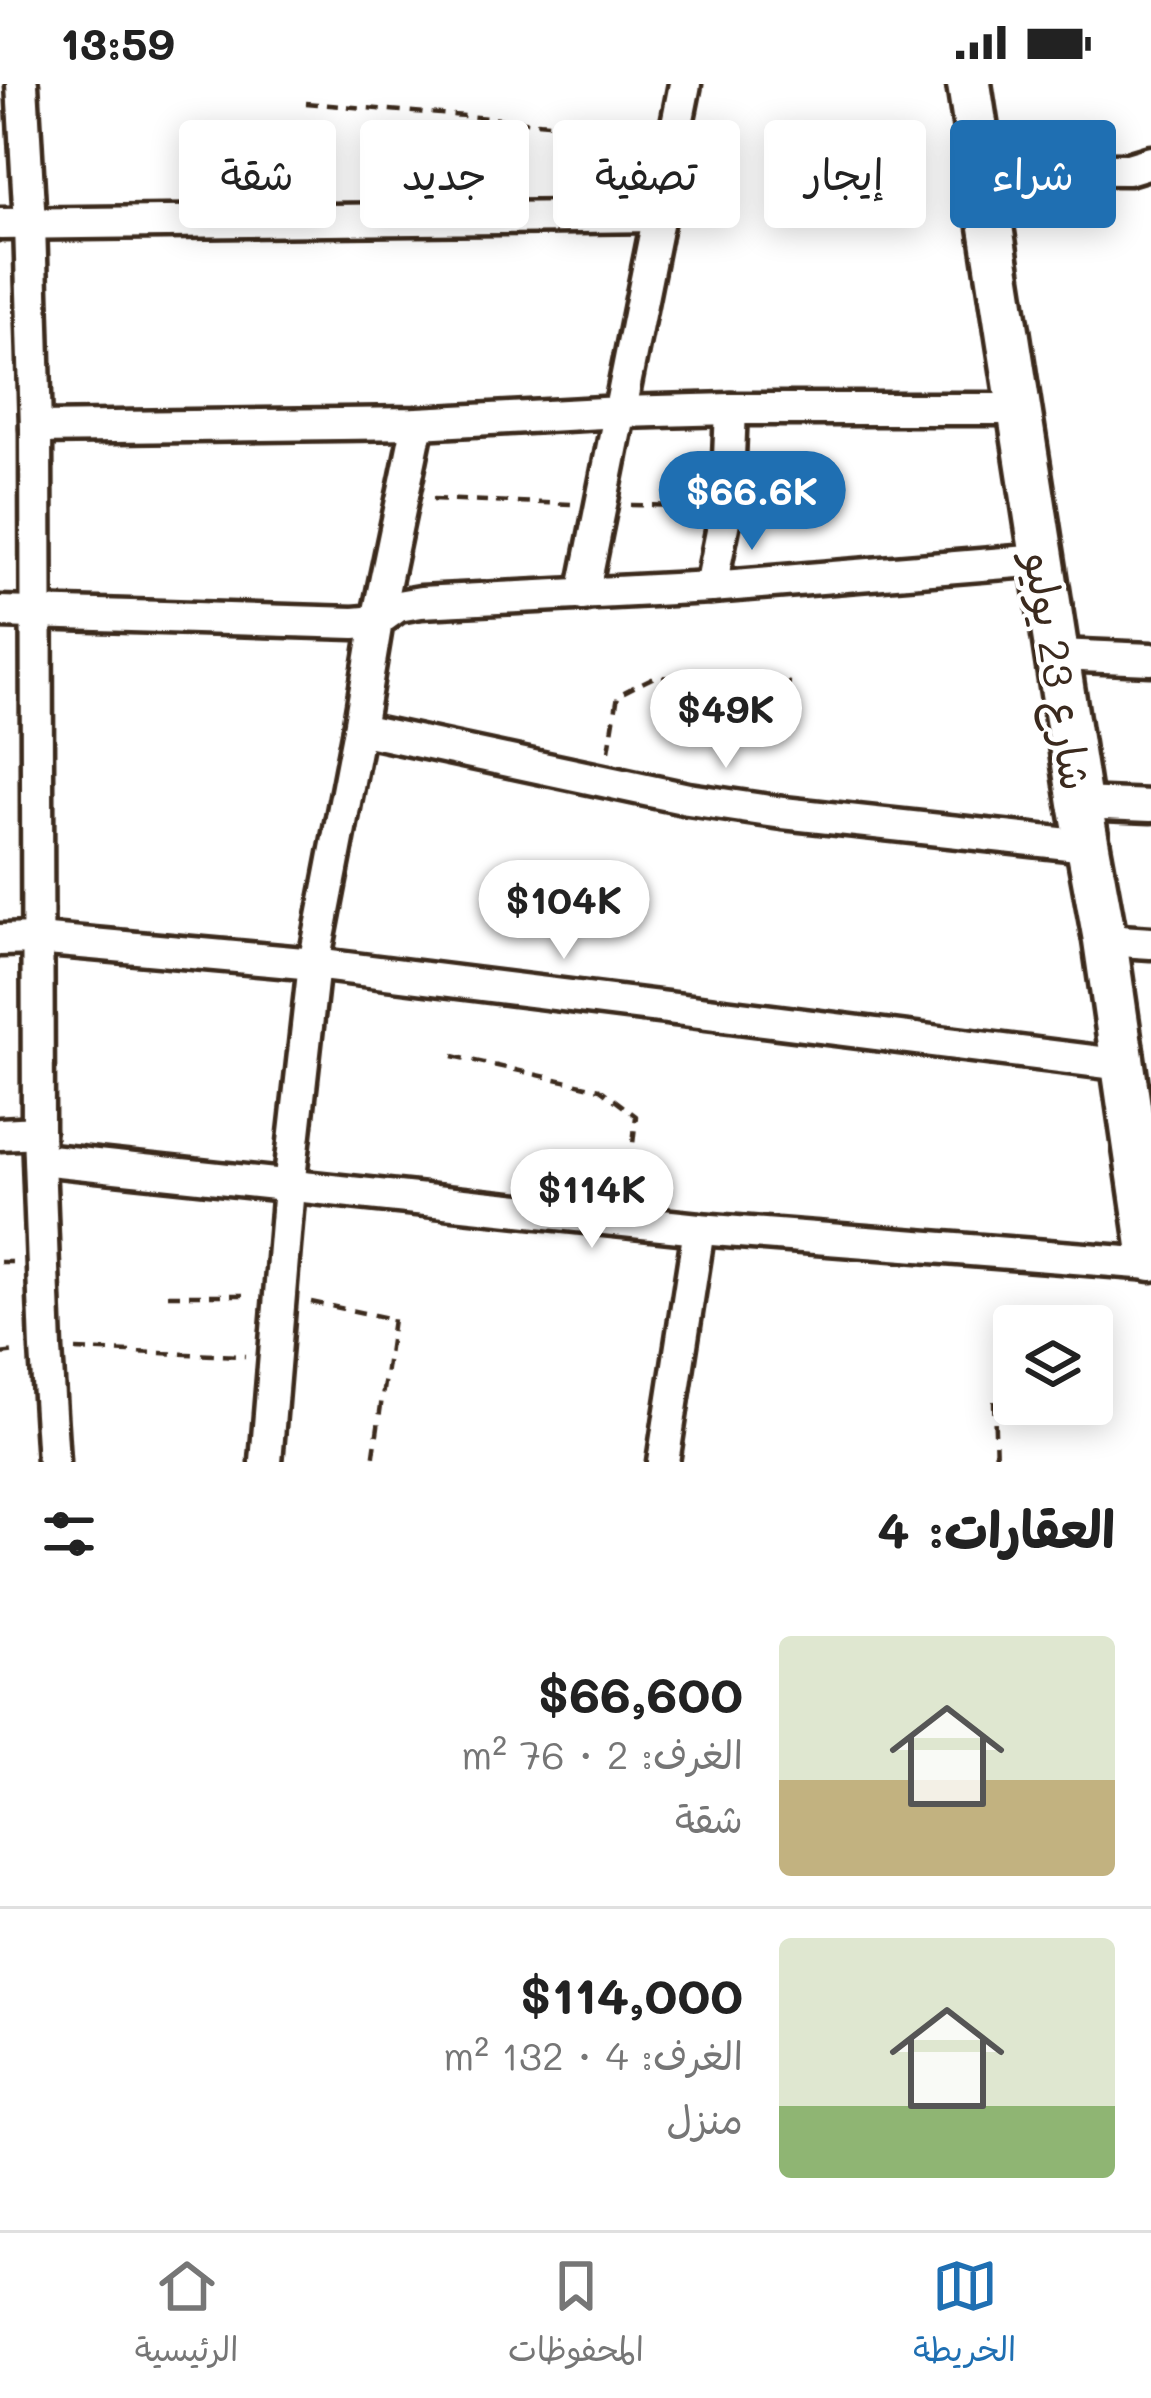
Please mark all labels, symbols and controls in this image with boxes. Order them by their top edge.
text: 13:59 [60,13,175,71]
chip: شقة [179,120,336,228]
chip: جديد [360,120,529,228]
chip: تصفية [553,120,740,228]
chip: إيجار [764,120,926,228]
chip: شراء [950,120,1116,228]
pin: $66.6K [654,451,850,553]
text: $66.6K [686,464,818,515]
street label: شارع 23 يوليو [1009,546,1105,795]
pin: $49K [655,669,797,771]
text: $49K [677,682,775,733]
pin: $104K [480,860,648,962]
text: $104K [506,873,622,924]
pin: $114K [508,1149,676,1251]
text: $114K [537,1162,647,1213]
map controls [993,1305,1113,1425]
button: layers [993,1305,1113,1425]
text: العقارات: 4 [877,1494,1115,1561]
icon: filters [36,1501,102,1567]
text: $66,600 [538,1659,743,1726]
icon: home [875,1684,1019,1828]
text: الغرف: 2 · 76 m² [461,1728,743,1779]
text: شقة [675,1792,743,1843]
text: $114,000 [520,1960,743,2027]
icon: home [875,1986,1019,2130]
text: الغرف: 4 · 132 m² [443,2029,743,2080]
text: منزل [666,2093,743,2144]
tab: الرئيسية [135,2253,238,2379]
tab: المحفوظات [508,2253,644,2379]
tab: الخريطة [913,2253,1016,2379]

